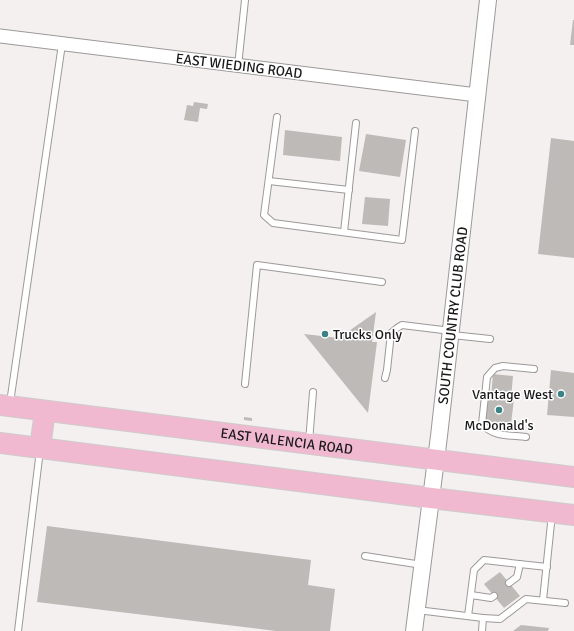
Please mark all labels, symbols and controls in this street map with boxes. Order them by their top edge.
street label: EAST WIEDING ROAD [175,50,303,82]
street label: SOUTH COUNTRY CLUB ROAD [434,226,471,405]
place label: Trucks Only [333,326,403,343]
marker: Trucks Only [320,329,330,339]
place label: Vantage West [472,386,553,403]
marker: Vantage West [556,389,566,399]
marker: McDonald's [494,405,504,415]
place label: McDonald's [464,417,534,434]
street label: EAST VALENCIA ROAD [219,424,354,458]

